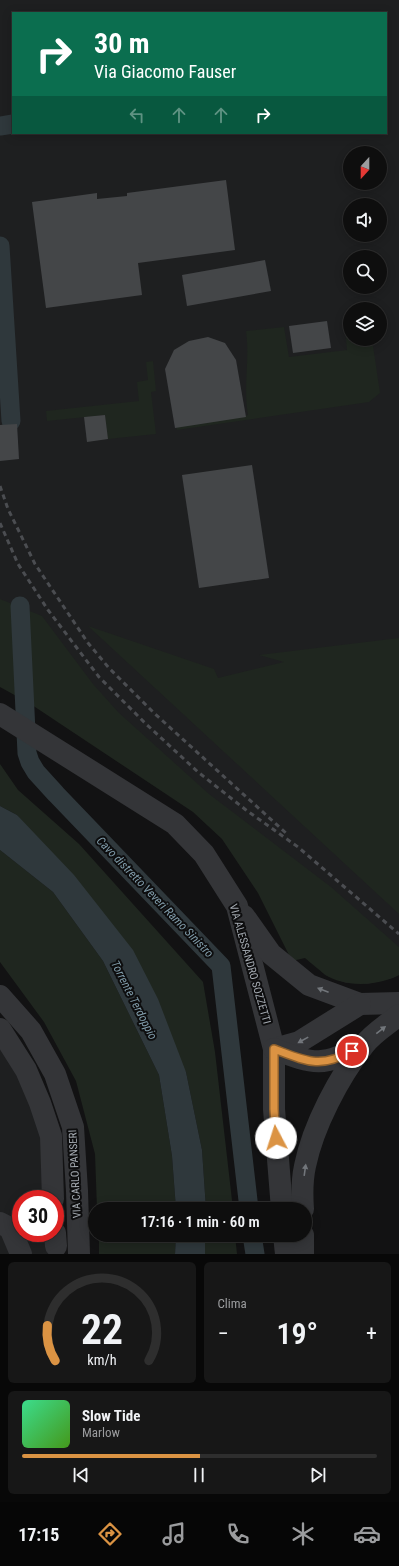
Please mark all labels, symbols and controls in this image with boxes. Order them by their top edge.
text: 30 m [94,27,150,60]
icon: right [28,28,80,80]
text: Via Giacomo Fauser [94,61,236,82]
icon: left [126,104,148,126]
icon: ahead [168,104,190,126]
icon: ahead [210,104,232,126]
icon: right [252,104,274,126]
north arrow [343,146,387,190]
map controls [343,146,387,346]
button: sound [343,198,387,242]
button: search [343,250,387,294]
button: layers [343,302,387,346]
water label: Cavo distretto Veveri Ramo Sinistro [94,834,216,960]
street label: VIA ALESSANDRO SOZZETTI [227,902,273,1026]
water label: Torrente Terdoppio [108,958,160,1042]
one-way arrow [317,987,329,993]
one-way arrow [376,1025,387,1034]
pin [335,1034,369,1068]
one-way arrow [297,1036,309,1043]
icon: arrive [341,1040,363,1062]
position arrow [255,1117,297,1159]
street label: VIA CARLO PANSERI [66,1129,84,1219]
one-way arrow [302,1164,308,1176]
speed limit sign: 30 [12,1190,64,1242]
text: 17:16 · 1 min · 60 m [140,1213,260,1231]
text: Clima [218,1296,247,1311]
text: 22 [81,1304,123,1353]
text: 19° [276,1316,318,1351]
text: − [218,1321,229,1346]
text: + [366,1321,377,1346]
text: km/h [87,1351,116,1367]
text: Slow Tide [82,1407,140,1425]
text: Marlow [82,1425,120,1440]
icon: previous [70,1464,92,1486]
icon: pause [188,1464,210,1486]
icon: next [307,1464,329,1486]
icon: directions [96,1520,124,1548]
icon: music [160,1520,188,1548]
icon: phone [224,1520,252,1548]
icon: climate [289,1520,317,1548]
icon: car [353,1520,381,1548]
text: 17:15 [18,1524,59,1545]

